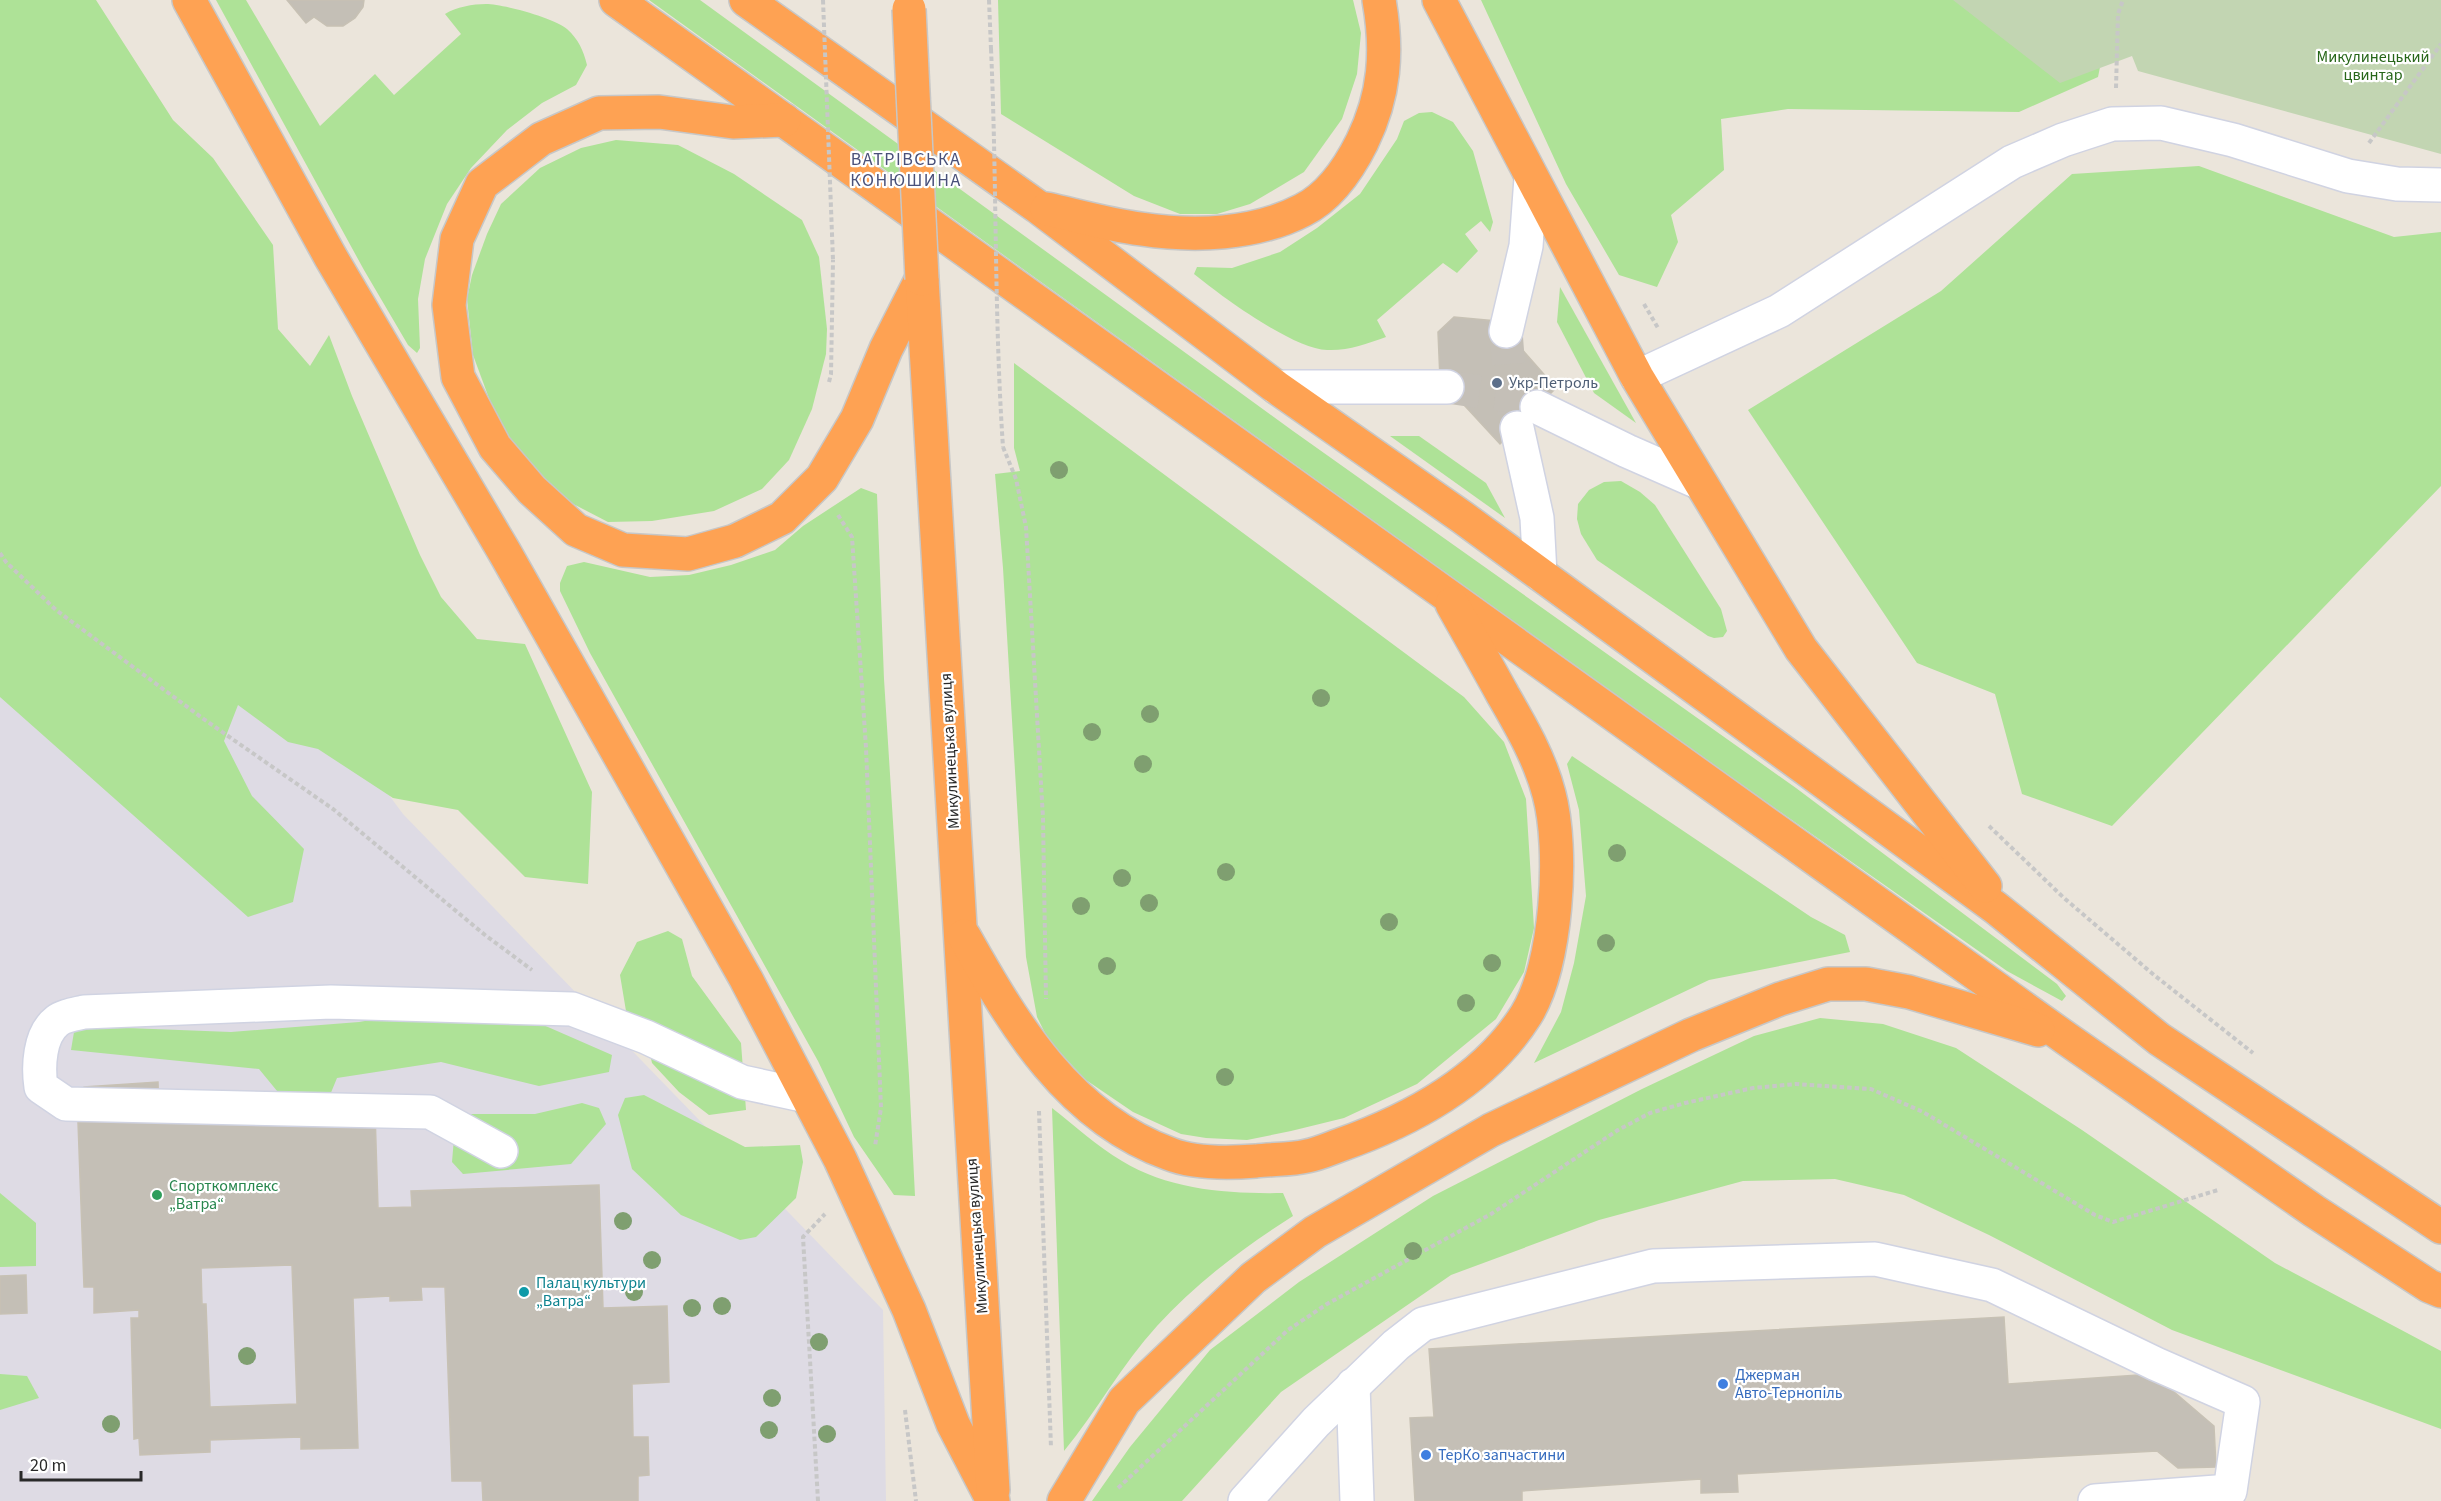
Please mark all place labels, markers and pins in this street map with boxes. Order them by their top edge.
place label: Укр-Петроль [1509,372,1598,394]
marker: Укр-Петроль [1490,376,1504,390]
place label: Спорткомплекс „Ватра“ [169,1175,278,1215]
marker: Спорткомплекс „Ватра“ [150,1188,164,1202]
place label: Палац культури „Ватра“ [536,1272,646,1312]
marker: Палац культури „Ватра“ [517,1285,531,1299]
place label: Джерман Авто-Тернопіль [1735,1364,1843,1404]
marker: Джерман Авто-Тернопіль [1716,1377,1730,1391]
place label: ТерКо запчастини [1438,1444,1565,1466]
marker: ТерКо запчастини [1419,1448,1433,1462]

